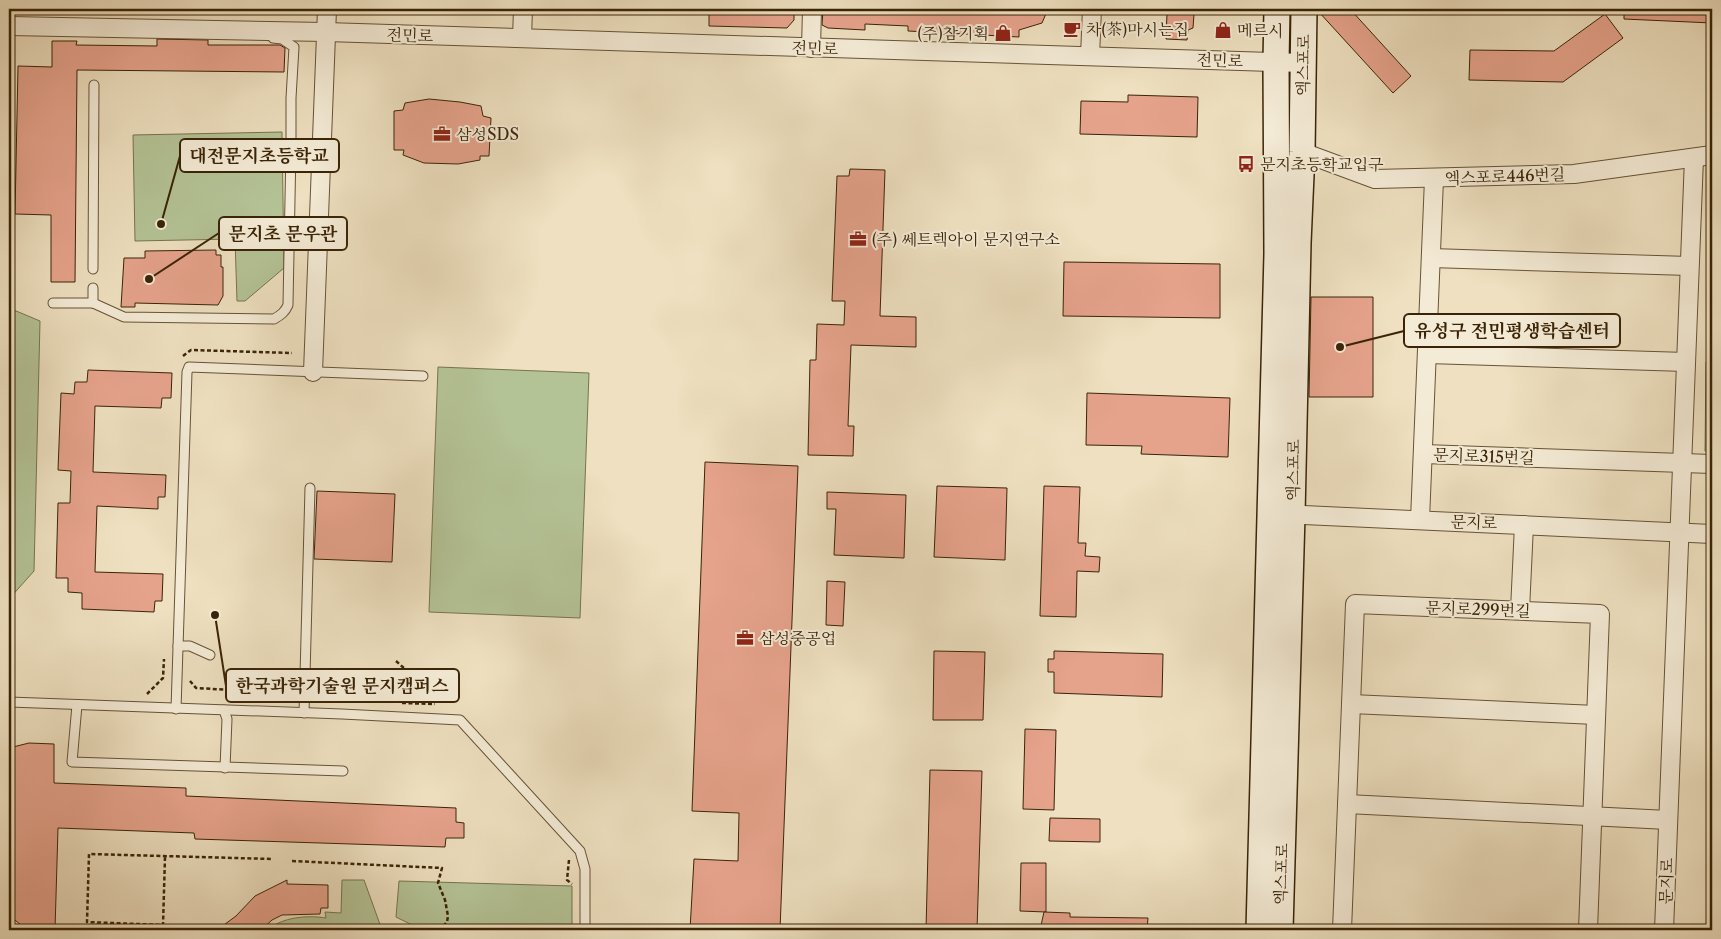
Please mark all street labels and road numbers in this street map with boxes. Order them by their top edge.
street label: 전민로 [386,24,434,46]
street label: 엑스포로 [1292,33,1314,96]
street label: 전민로 [791,37,839,59]
street label: 전민로 [1196,49,1244,71]
street label: 엑스포로446번길 [1444,164,1566,188]
street label: 엑스포로 [1282,438,1304,501]
street label: 문지로315번길 [1433,444,1535,468]
street label: 문지로 [1450,511,1498,533]
street label: 문지로299번길 [1425,597,1531,621]
street label: 엑스포로 [1270,842,1292,905]
street label: 문지로 [1655,857,1677,905]

